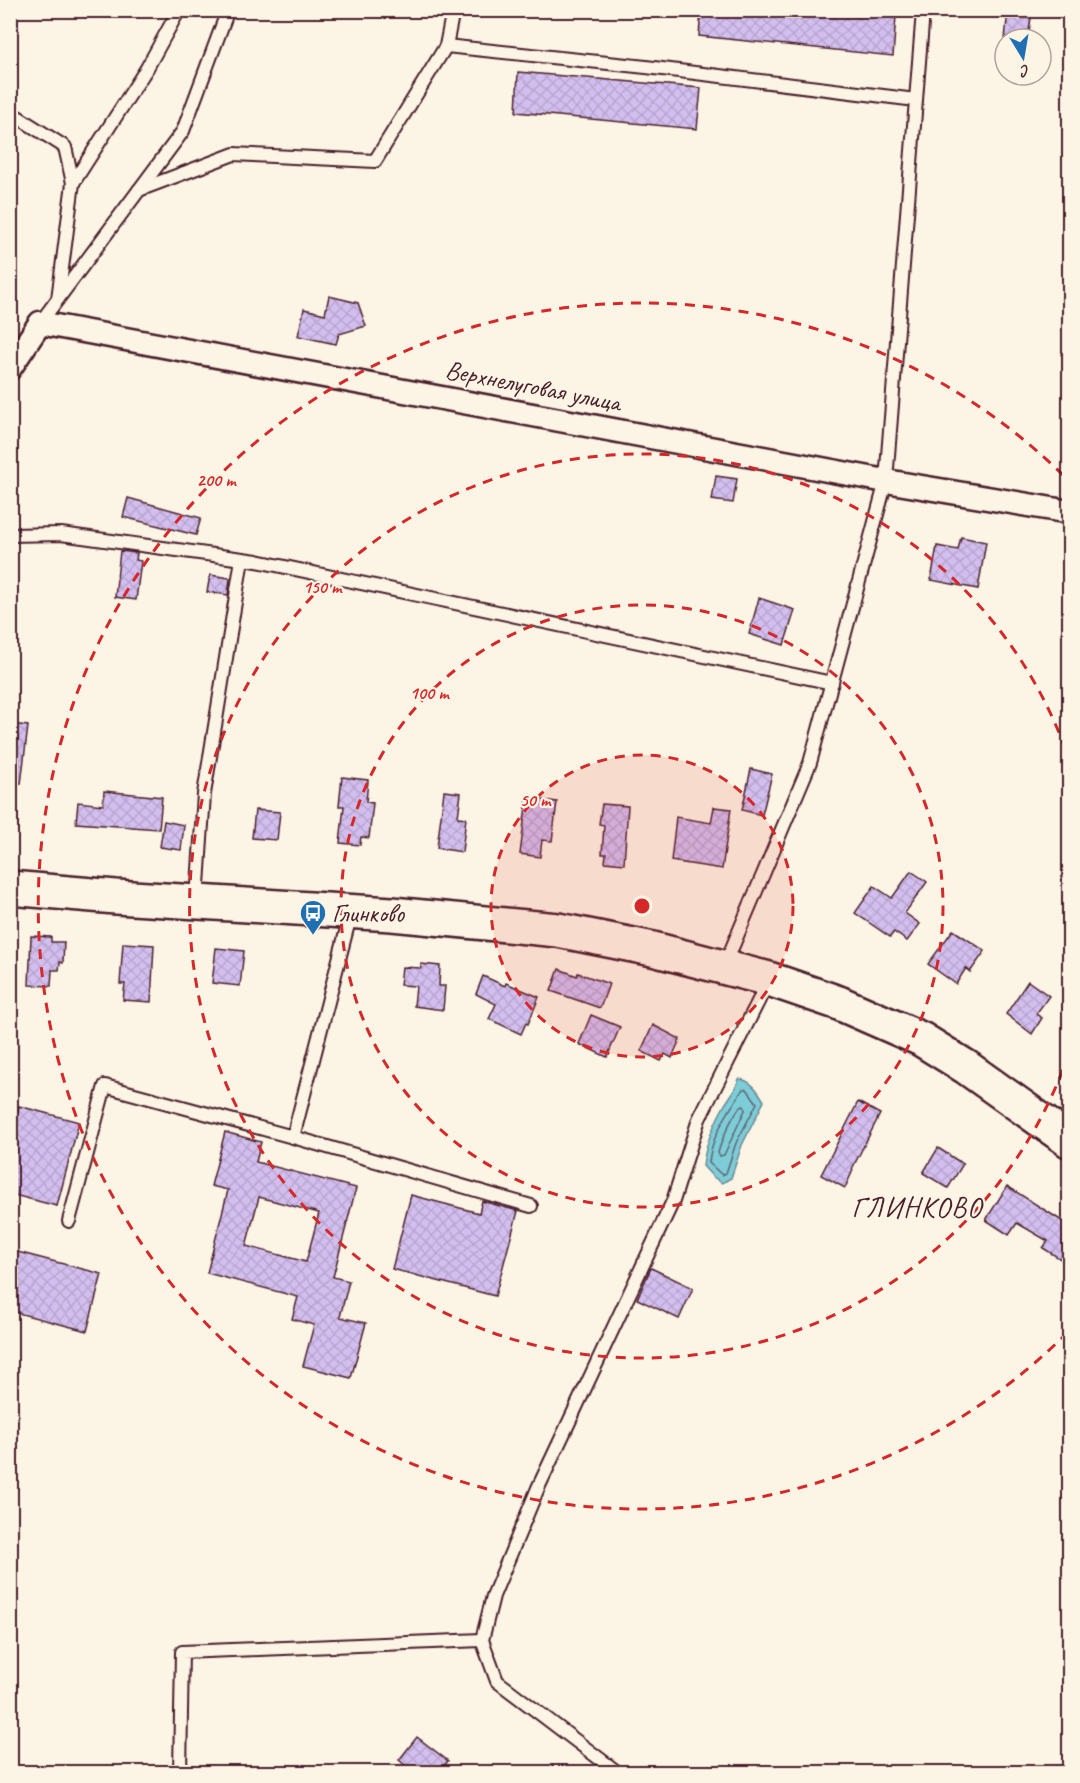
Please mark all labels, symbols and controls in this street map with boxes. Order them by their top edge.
north arrow [993,27,1053,87]
text: С [1018,60,1031,82]
street label: Верхнелуговая улица [443,353,626,420]
text: 200 m [197,469,237,491]
text: 150 m [303,576,343,598]
text: 100 m [410,682,450,704]
text: 50 m [520,789,552,811]
centre of rings [632,896,652,916]
place label: Глинково [332,897,406,930]
bus stop icon: Глинково [298,898,328,936]
district label: ГЛИНКОВО [852,1190,984,1225]

